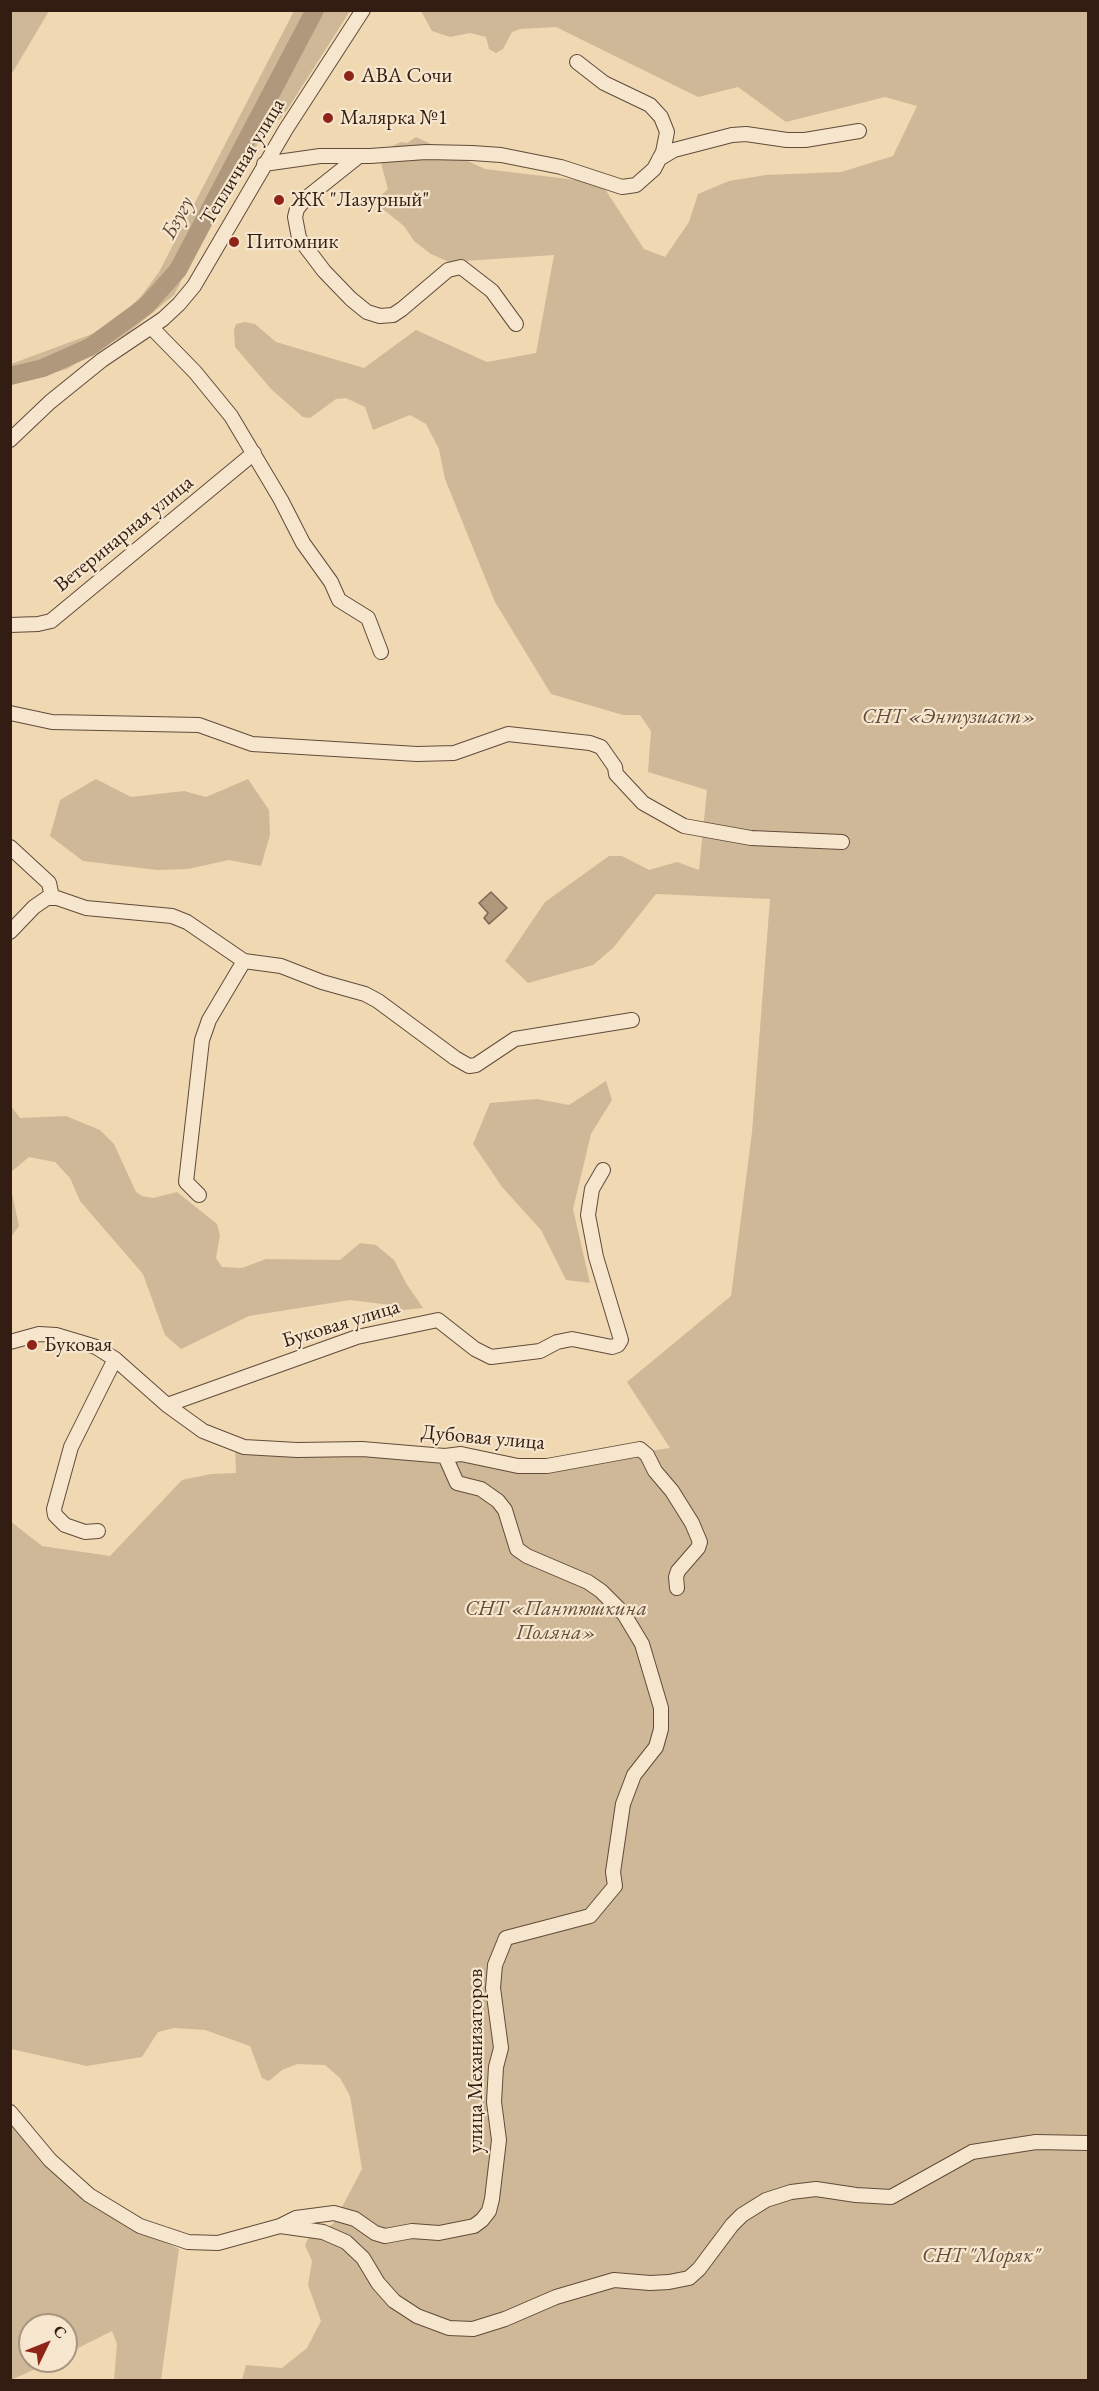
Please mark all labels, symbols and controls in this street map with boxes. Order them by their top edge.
place label: АВА Сочи [361,63,452,89]
marker: АВА Сочи [342,69,356,83]
street label: Тепличная улица [195,94,291,230]
place label: Малярка №1 [340,105,448,131]
marker: Малярка №1 [321,111,335,125]
place label: ЖК "Лазурный" [291,187,429,213]
water label: Бзугу [156,192,200,244]
marker: ЖК "Лазурный" [272,193,286,207]
place label: Питомник [246,229,338,255]
marker: Питомник [227,235,241,249]
street label: Ветеринарная улица [49,470,199,598]
park label: СНТ «Энтузиаст» [862,704,1036,730]
street label: Буковая улица [279,1294,403,1354]
place label: Буковая [44,1332,112,1358]
marker: Буковая [25,1338,39,1352]
street label: Дубовая улица [420,1420,546,1456]
park label: СНТ «Пантюшкина Поляна» [465,1596,647,1646]
street label: улица Механизаторов [463,1969,489,2153]
park label: СНТ "Моряк" [922,2243,1040,2269]
north arrow [18,2313,78,2373]
text: С [49,2320,72,2343]

